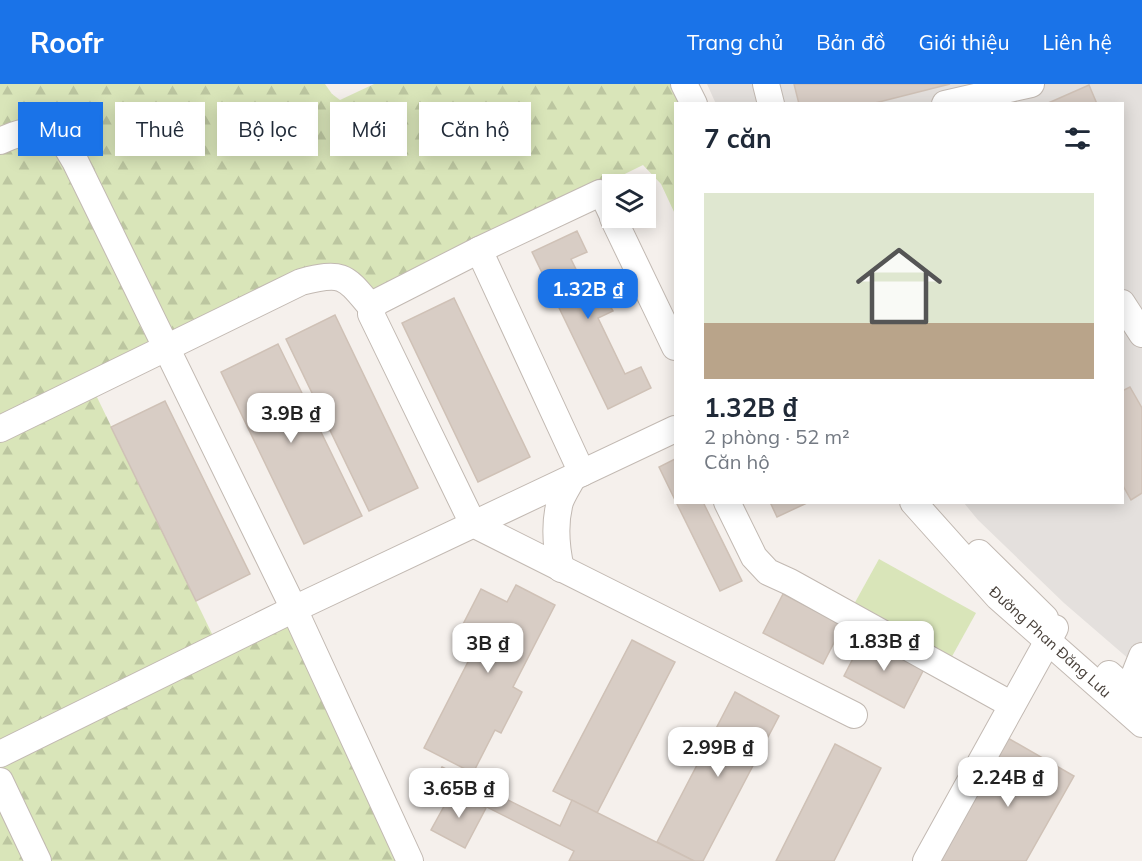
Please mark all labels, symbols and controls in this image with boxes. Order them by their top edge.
text: Roofr [30,25,104,60]
text: Trang chủ [687,29,783,55]
text: Bản đồ [816,29,886,55]
text: Giới thiệu [919,29,1010,55]
text: Liên hệ [1043,29,1112,55]
chip: Mua [18,102,103,156]
chip: Thuê [115,102,205,156]
chip: Bộ lọc [217,102,318,156]
chip: Mới [330,102,407,156]
chip: Căn hộ [419,102,531,156]
text: 7 căn [704,122,772,155]
icon: filters [1061,122,1094,155]
map controls [602,174,656,228]
button: layers [602,174,656,228]
icon: home [845,232,953,340]
pin: 1.32B ₫ [533,269,643,320]
text: 1.32B ₫ [552,276,624,301]
text: 1.32B ₫ [704,391,798,424]
pin: 3.9B ₫ [242,393,340,444]
text: 3.9B ₫ [261,400,321,425]
text: 2 phòng · 52 m² [704,424,850,449]
text: Căn hộ [704,449,770,474]
street label: Đường Phan Đăng Lưu [985,582,1115,701]
pin: 1.83B ₫ [829,621,939,672]
pin: 3B ₫ [452,623,524,674]
text: 1.83B ₫ [848,628,920,653]
text: 3B ₫ [466,630,510,655]
pin: 2.99B ₫ [663,727,773,778]
text: 2.99B ₫ [682,734,754,759]
pin: 2.24B ₫ [953,757,1063,808]
text: 2.24B ₫ [972,764,1044,789]
pin: 3.65B ₫ [404,768,514,819]
text: 3.65B ₫ [423,775,495,800]

